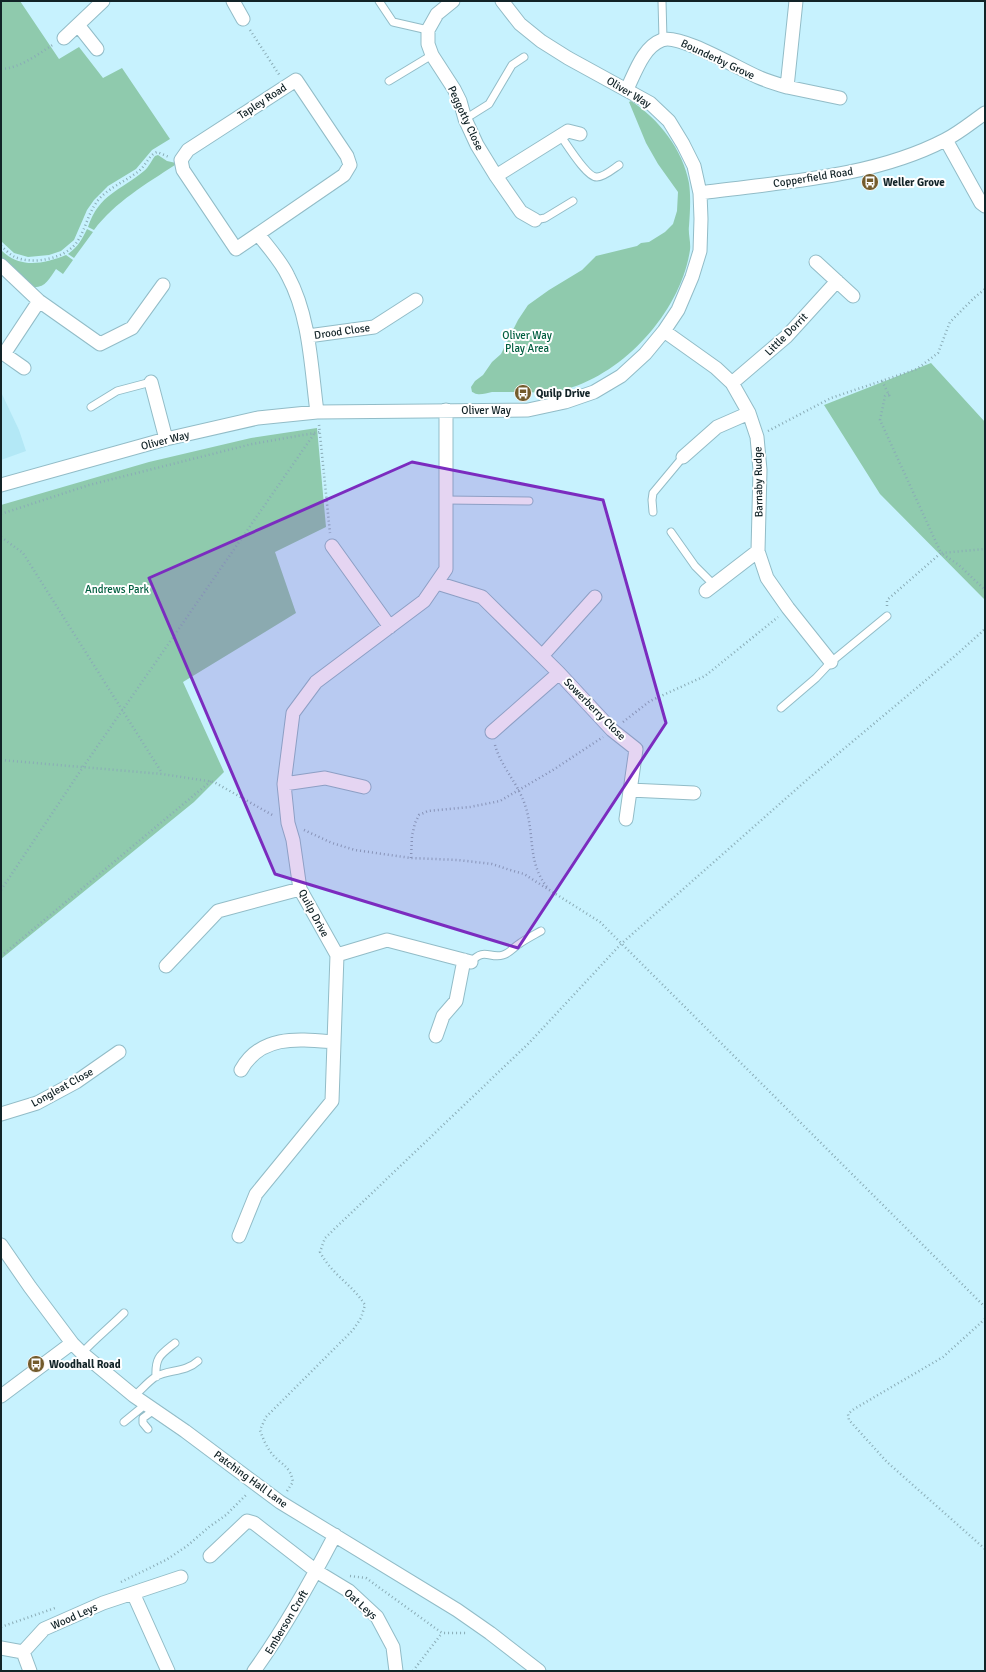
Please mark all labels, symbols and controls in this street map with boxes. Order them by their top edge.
street label: Bounderby Grove [679,37,757,82]
street label: Oliver Way [604,74,654,111]
street label: Tapley Road [235,81,289,122]
street label: Peggotty Close [445,84,486,153]
street label: Copperfield Road [772,165,854,190]
bus stop icon: Weller Grove [860,172,880,192]
place label: Weller Grove [883,176,945,189]
street label: Little Dorrit [762,310,811,358]
street label: Drood Close [313,321,371,342]
park label: Oliver Way Play Area [502,329,553,355]
bus stop icon: Quilp Drive [513,383,533,403]
place label: Quilp Drive [536,387,591,400]
street label: Oliver Way [461,404,512,417]
street label: Oliver Way [139,428,192,453]
street label: Barnaby Rudge [751,447,766,517]
park label: Andrews Park [85,583,150,596]
street label: Sowerberry Close [561,676,628,743]
street label: Quilp Drive [296,887,332,939]
street label: Longleat Close [29,1065,96,1110]
bus stop icon: Woodhall Road [26,1354,46,1374]
place label: Woodhall Road [49,1358,121,1371]
street label: Patching Hall Lane [211,1448,290,1511]
street label: Oat Leys [342,1586,380,1623]
street label: Emberson Croft [262,1588,311,1657]
street label: Wood Leys [49,1600,100,1632]

